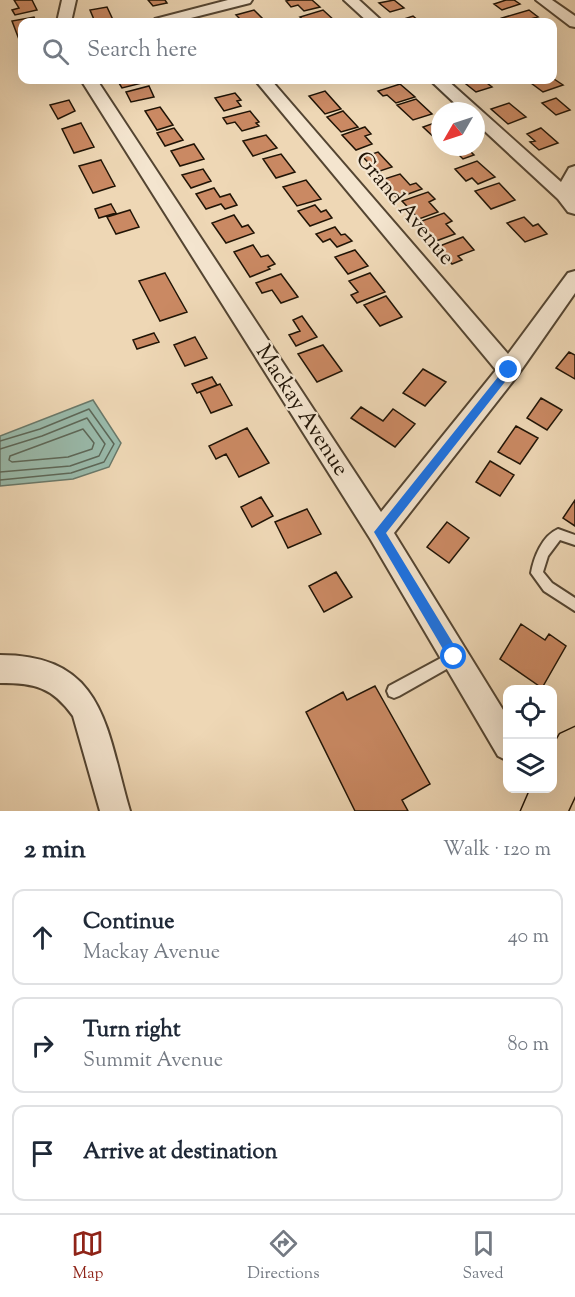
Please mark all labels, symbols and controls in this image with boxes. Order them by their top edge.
search box [18,18,557,84]
icon: search [39,35,72,68]
text: Search here [87,35,197,67]
north arrow [431,102,485,156]
street label: Grand Avenue [347,145,461,273]
street label: Mackay Avenue [246,339,356,483]
route end [495,356,521,382]
route start [440,643,466,669]
map controls [503,685,557,793]
button: locate [503,685,557,739]
button: layers [503,739,557,793]
text: 2 min [24,832,86,869]
text: Walk · 120 m [443,836,551,865]
text: Continue [83,907,174,939]
icon: ahead [26,921,59,954]
text: 40 m [508,923,549,952]
text: Mackay Avenue [83,939,220,968]
text: Turn right [83,1015,180,1047]
icon: right [26,1029,59,1062]
text: 80 m [508,1031,549,1060]
text: Summit Avenue [83,1047,223,1076]
icon: arrive [26,1137,59,1170]
text: Arrive at destination [83,1137,278,1169]
tab: Map [71,1227,104,1286]
tab: Directions [247,1227,320,1286]
tab: Saved [462,1227,504,1286]

